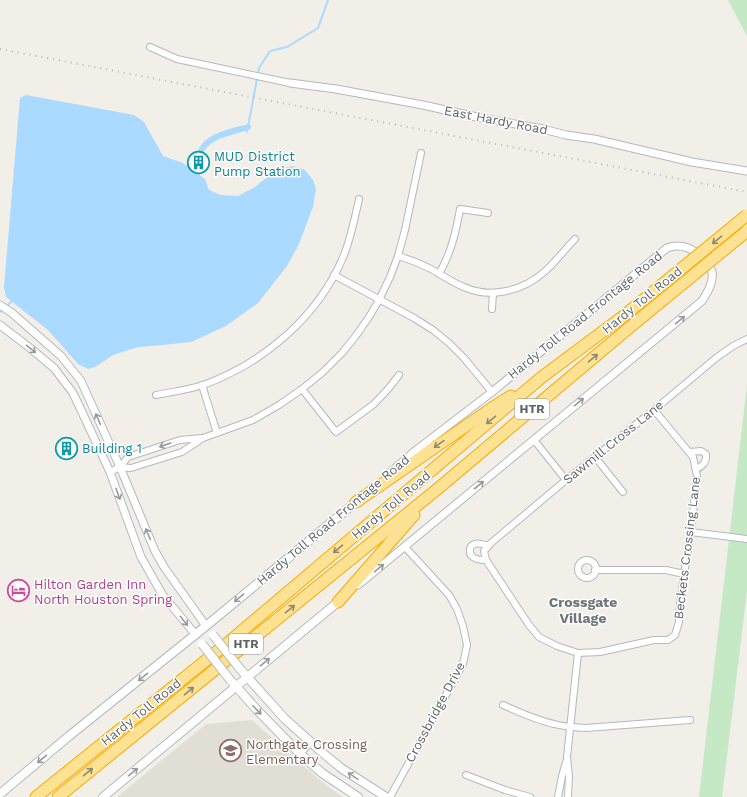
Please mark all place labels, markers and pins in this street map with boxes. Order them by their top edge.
place label: MUD District Pump Station [214,149,301,179]
building icon: MUD District Pump Station [186,150,212,176]
building icon: Building 1 [53,435,79,461]
place label: Building 1 [82,441,142,456]
place label: Hilton Garden Inn North Houston Spring [34,577,172,607]
hotel icon: Hilton Garden Inn North Houston Spring [5,578,31,604]
place label: Northgate Crossing Elementary [246,737,367,767]
school or university icon: Northgate Crossing Elementary [217,738,243,764]

